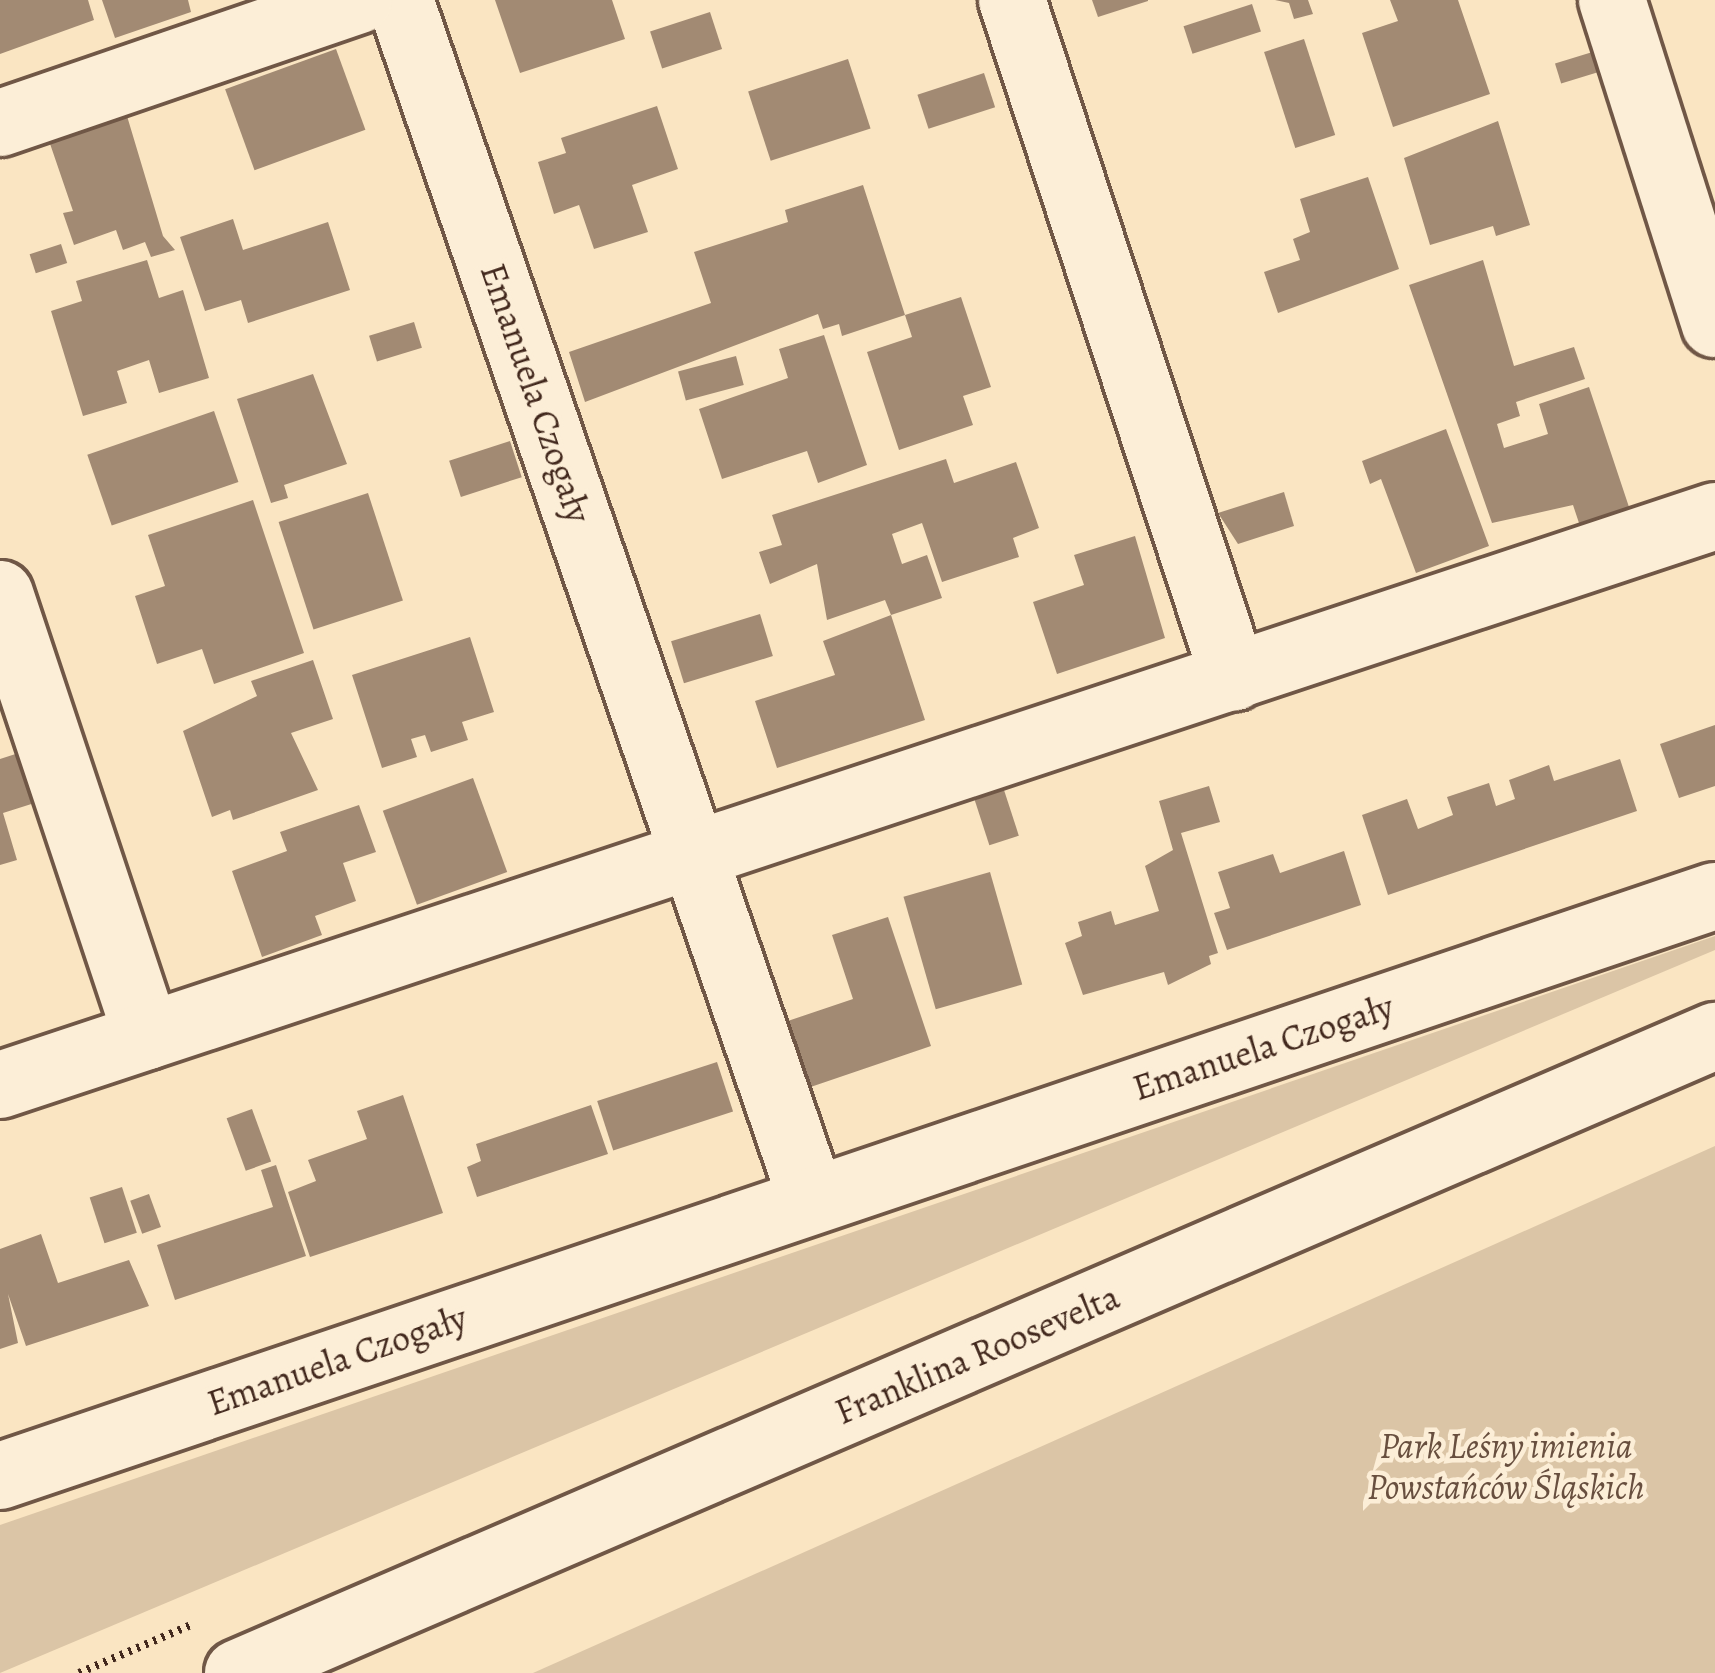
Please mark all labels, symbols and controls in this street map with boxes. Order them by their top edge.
street label: Emanuela Czogały [471,258,601,528]
street label: Emanuela Czogały [1127,985,1399,1109]
street label: Franklina Roosevelta [828,1275,1126,1433]
street label: Emanuela Czogały [202,1295,472,1425]
park label: Park Leśny imienia Powstańców Śląskich [1367,1423,1645,1508]

